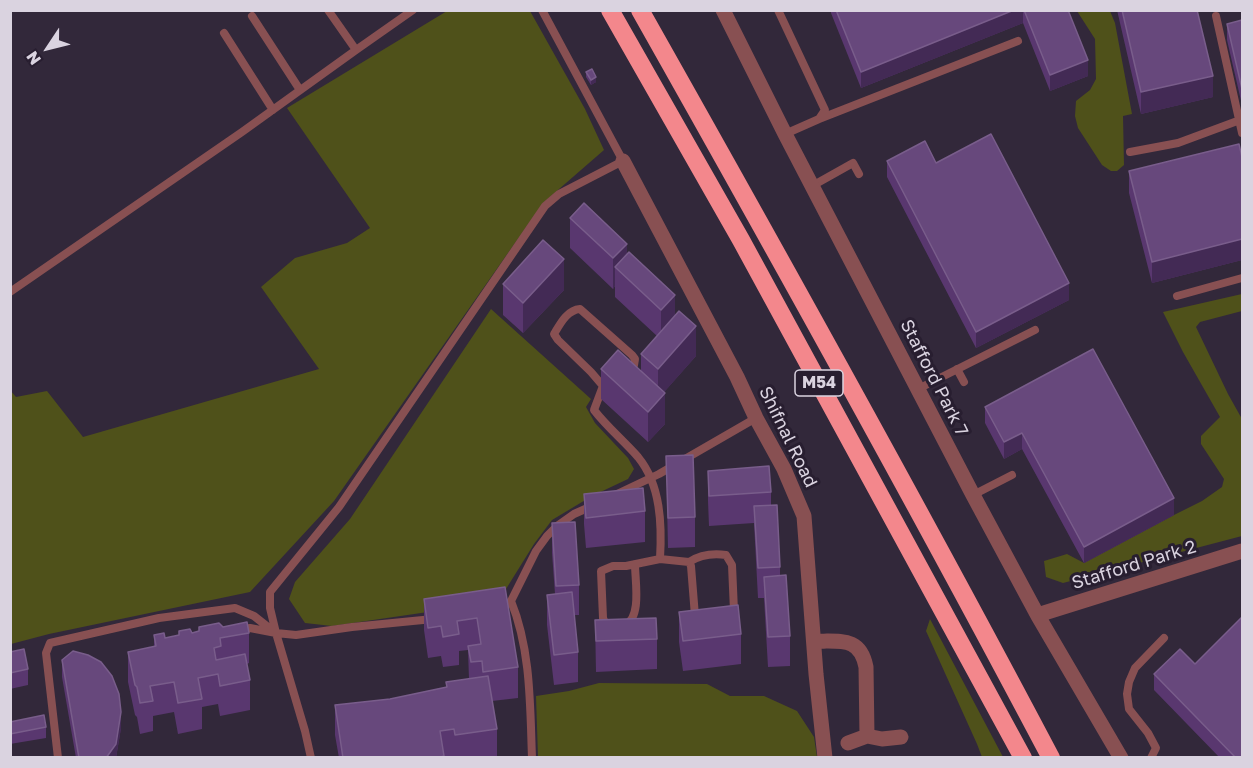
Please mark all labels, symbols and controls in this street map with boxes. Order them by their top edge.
north arrow [18,18,78,78]
text: N [22,48,45,69]
street label: Stafford Park 7 [895,316,973,440]
road number: M54 [795,370,843,396]
street label: Shifnal Road [754,383,822,491]
street label: Stafford Park 2 [1069,536,1199,594]

